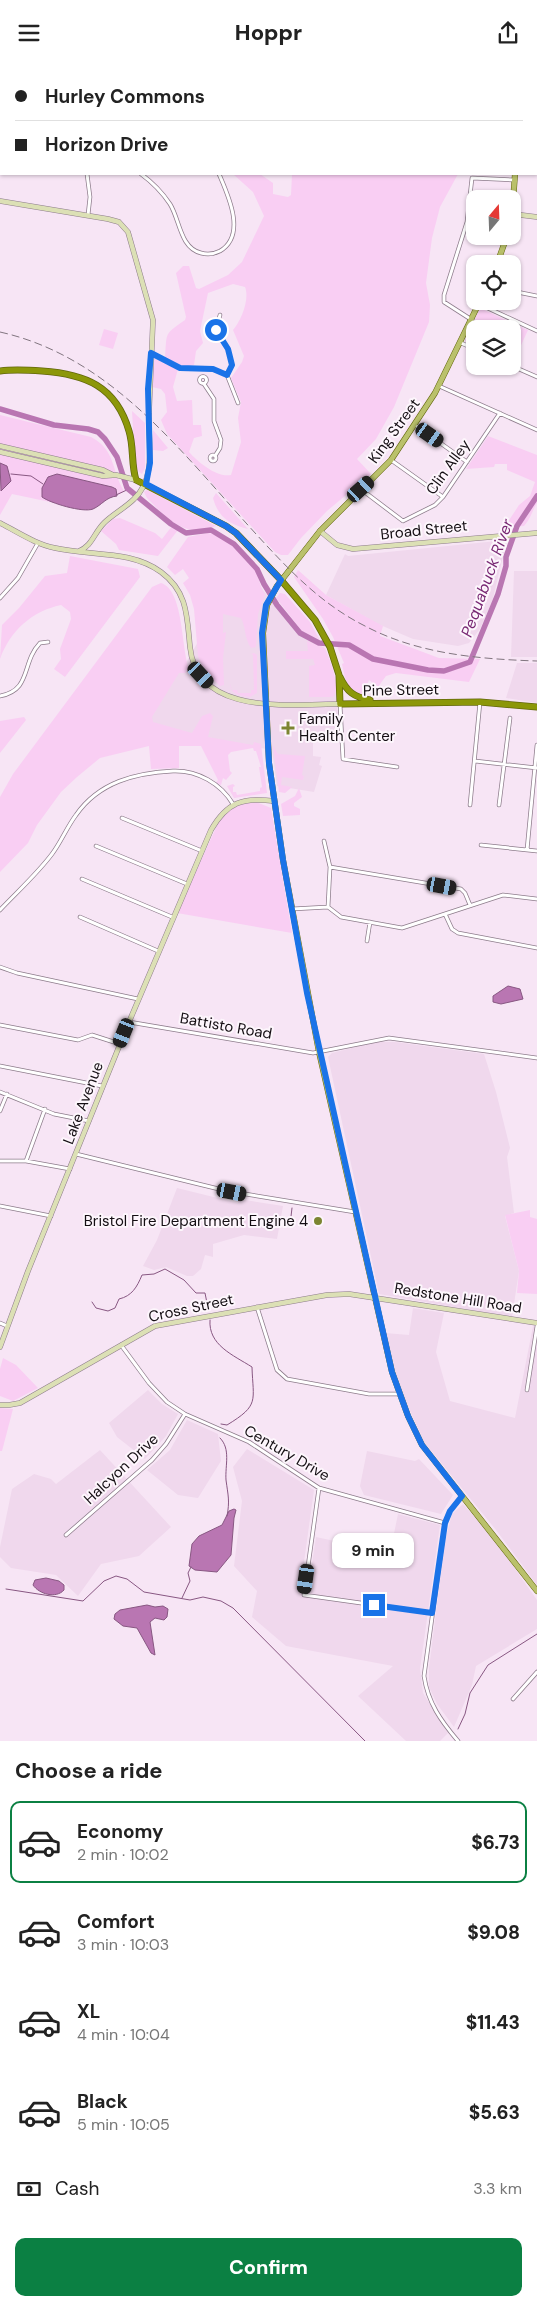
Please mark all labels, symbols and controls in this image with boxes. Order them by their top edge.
text: Hoppr [235,18,302,47]
icon: menu [15,19,43,47]
icon: share [494,19,522,47]
text: Hurley Commons [45,84,205,109]
text: Horizon Drive [45,132,168,157]
north arrow [466,190,521,245]
map controls [466,190,521,375]
button: locate [466,255,521,310]
route start [205,319,227,341]
button: layers [466,320,521,375]
street label: King Street [364,394,424,468]
car [413,420,446,450]
street label: Clin Alley [421,435,475,499]
car [344,473,377,505]
street label: Broad Street [380,515,469,545]
water label: Pequabuck River [456,515,518,640]
car [185,659,216,691]
street label: Pine Street [363,679,439,701]
place label: Family Health Center [299,709,396,746]
marker: Family Health Center [281,721,295,735]
car [425,876,458,896]
street label: Battisto Road [178,1008,274,1044]
car [111,1016,136,1050]
street label: Lake Avenue [58,1059,108,1147]
car [215,1182,248,1202]
place label: Bristol Fire Department Engine 4 [84,1211,308,1231]
marker: Bristol Fire Department Engine 4 [312,1215,324,1227]
street label: Redstone Hill Road [393,1278,523,1318]
street label: Cross Street [147,1289,235,1327]
street label: Century Drive [241,1420,333,1486]
street label: Halcyon Drive [79,1429,163,1509]
callout: 9 min [333,1533,415,1567]
text: 9 min [351,1540,395,1561]
car [296,1563,315,1595]
route end [363,1594,385,1616]
text: Choose a ride [15,1756,163,1785]
text: Economy [77,1819,164,1844]
icon: car [17,1820,62,1865]
text: $6.73 [471,1830,520,1855]
text: 2 min · 10:02 [77,1844,169,1865]
text: Comfort [77,1909,155,1934]
icon: car [17,1910,62,1955]
text: $9.08 [467,1920,520,1945]
text: 3 min · 10:03 [77,1934,169,1955]
text: XL [77,1999,100,2024]
icon: car [17,2000,62,2045]
text: $11.43 [466,2010,520,2035]
text: 4 min · 10:04 [77,2024,170,2045]
text: Black [77,2089,128,2114]
icon: car [17,2090,62,2135]
text: $5.63 [469,2100,520,2125]
text: 5 min · 10:05 [77,2114,170,2135]
icon: cash [15,2175,43,2203]
text: Cash [55,2176,99,2201]
text: 3.3 km [473,2178,522,2199]
button: Confirm [15,2238,522,2296]

